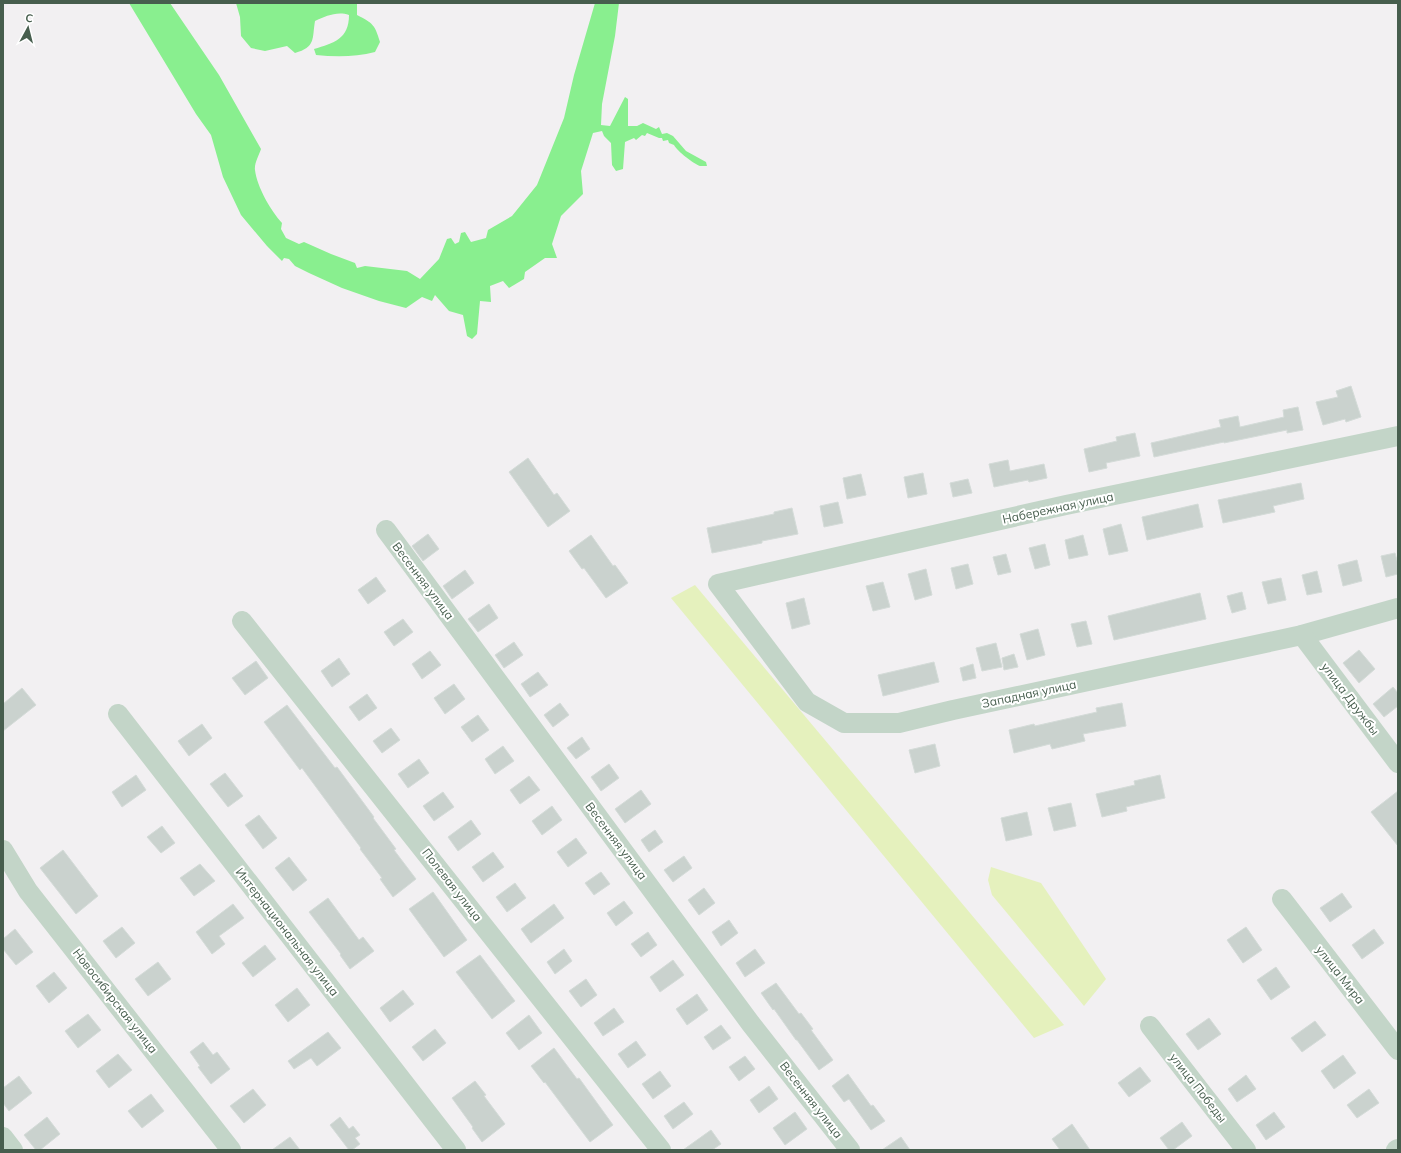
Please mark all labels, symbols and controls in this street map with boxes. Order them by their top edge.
north arrow [8,8,48,48]
text: С [25,11,34,26]
street label: Набережная улица [1001,488,1115,527]
street label: Весенняя улица [389,539,457,622]
street label: улица Дружбы [1318,659,1383,738]
street label: Западная улица [980,676,1077,711]
street label: Весенняя улица [582,799,650,882]
street label: Полевая улица [419,845,486,924]
street label: Интернациональная улица [233,865,342,999]
street label: улица Мира [1313,942,1368,1007]
street label: Новосибирская улица [70,945,161,1056]
street label: улица Победы [1167,1050,1230,1125]
street label: Весенняя улица [777,1058,846,1141]

